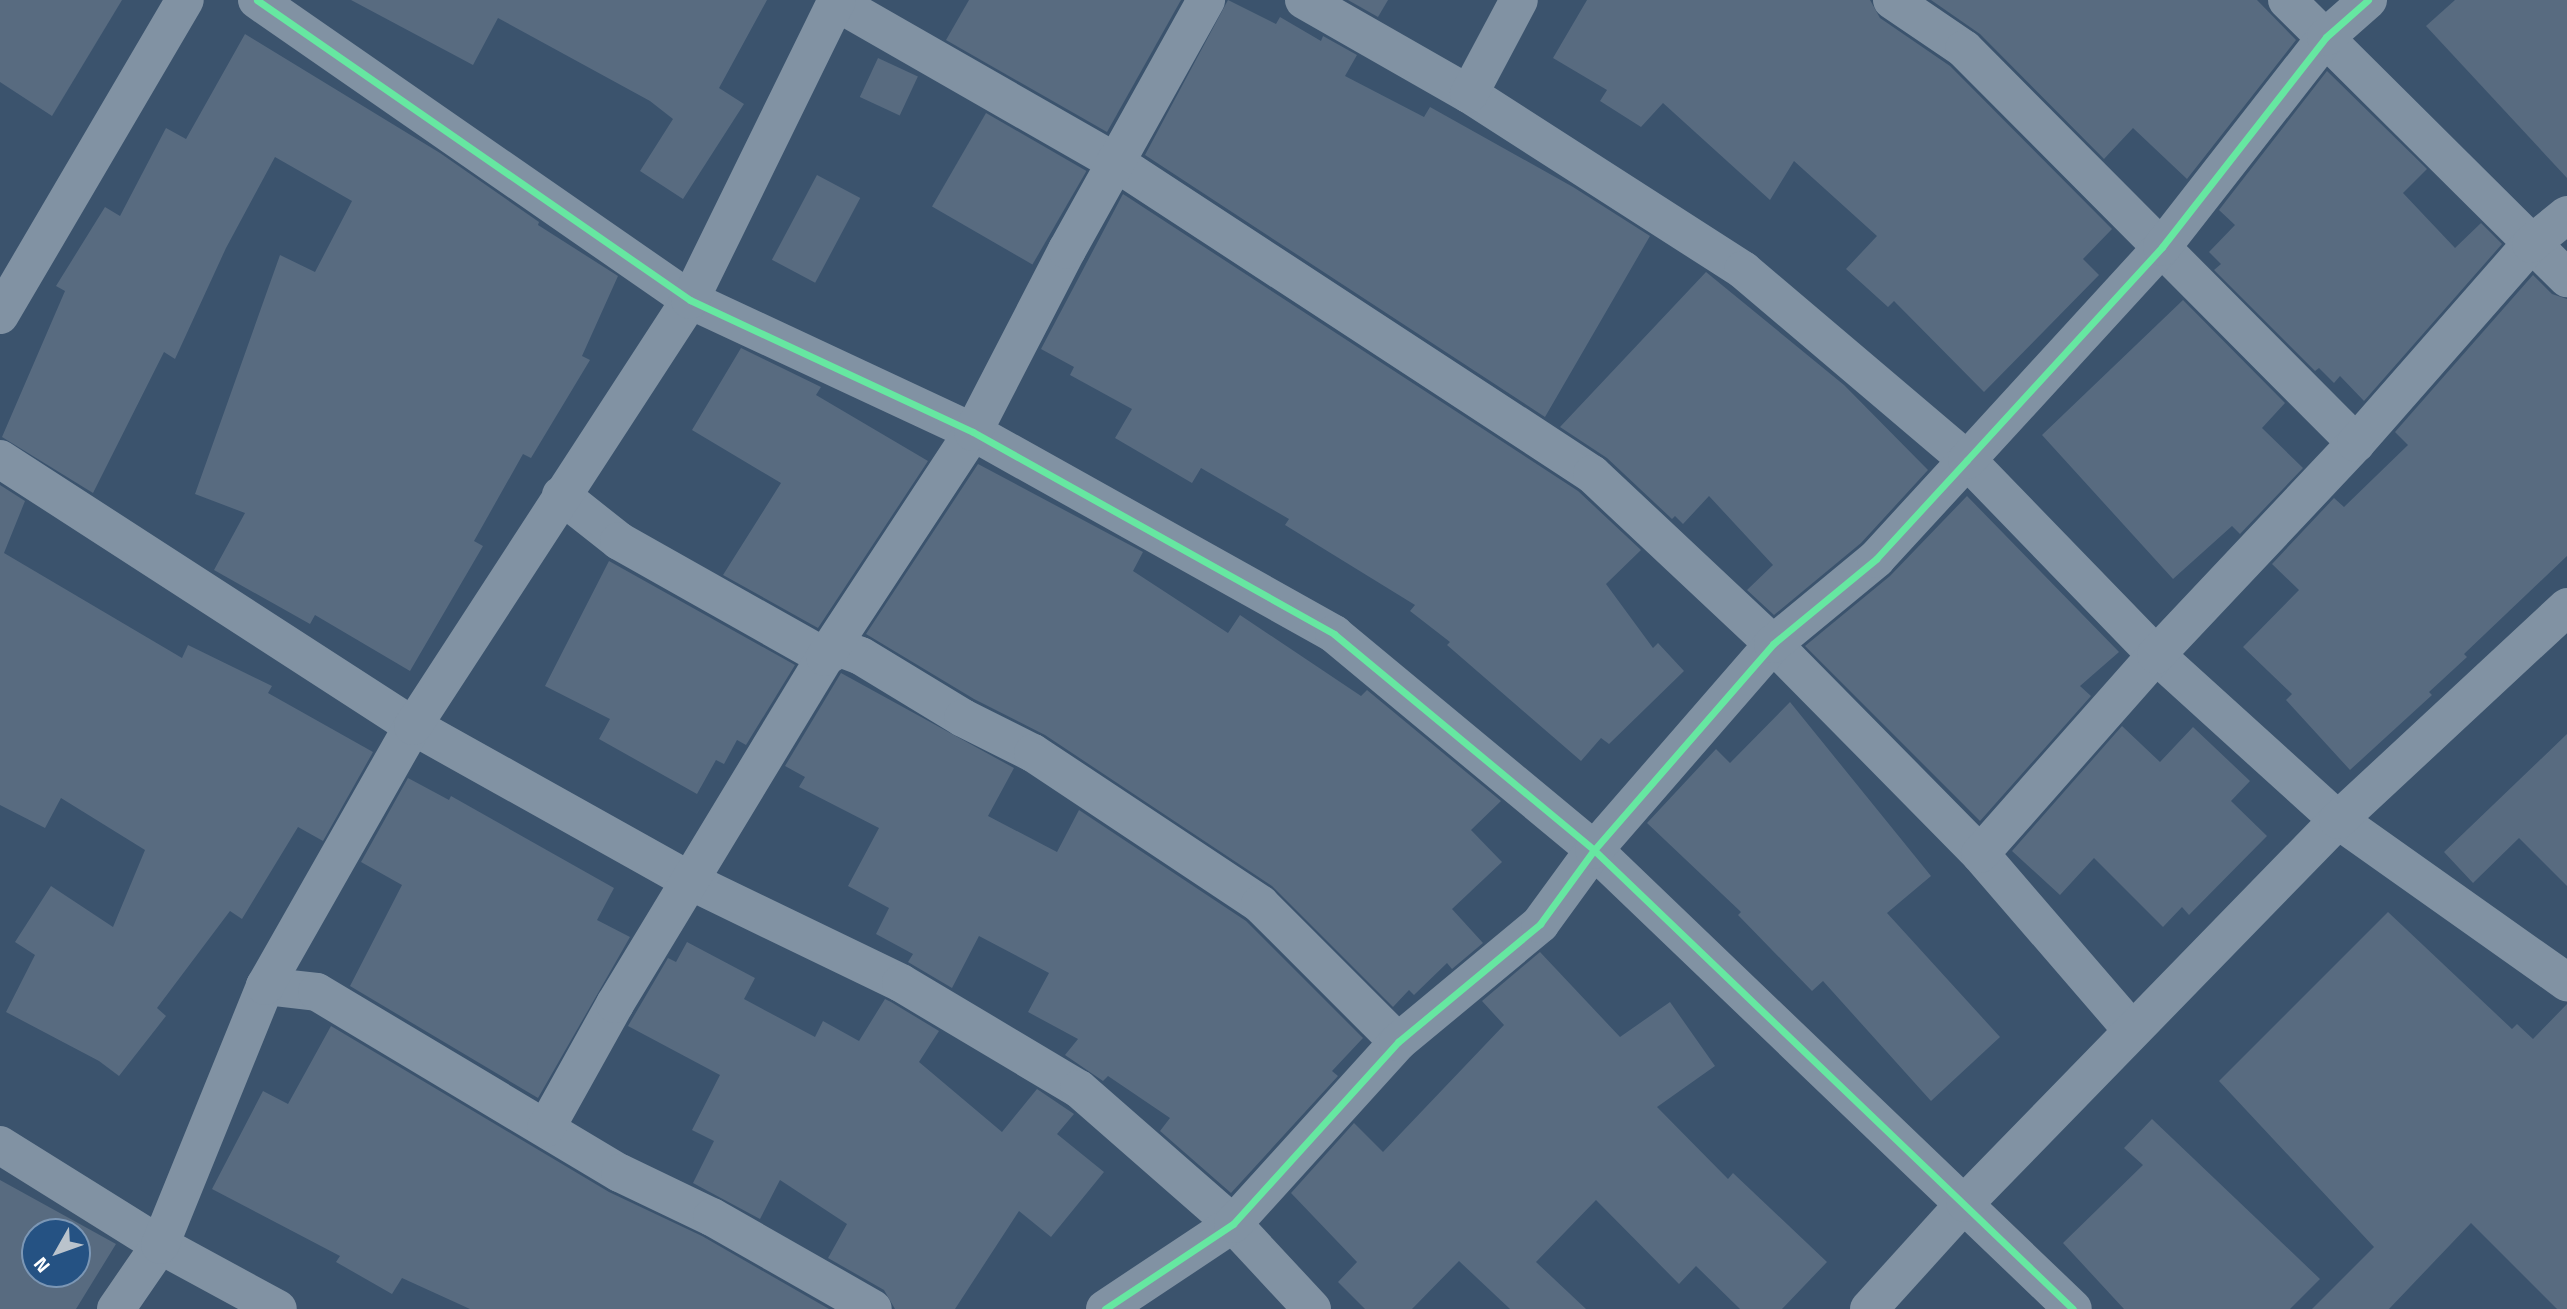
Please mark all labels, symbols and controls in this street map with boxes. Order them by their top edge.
north arrow [21,1218,91,1288]
text: N [26,1251,56,1280]

